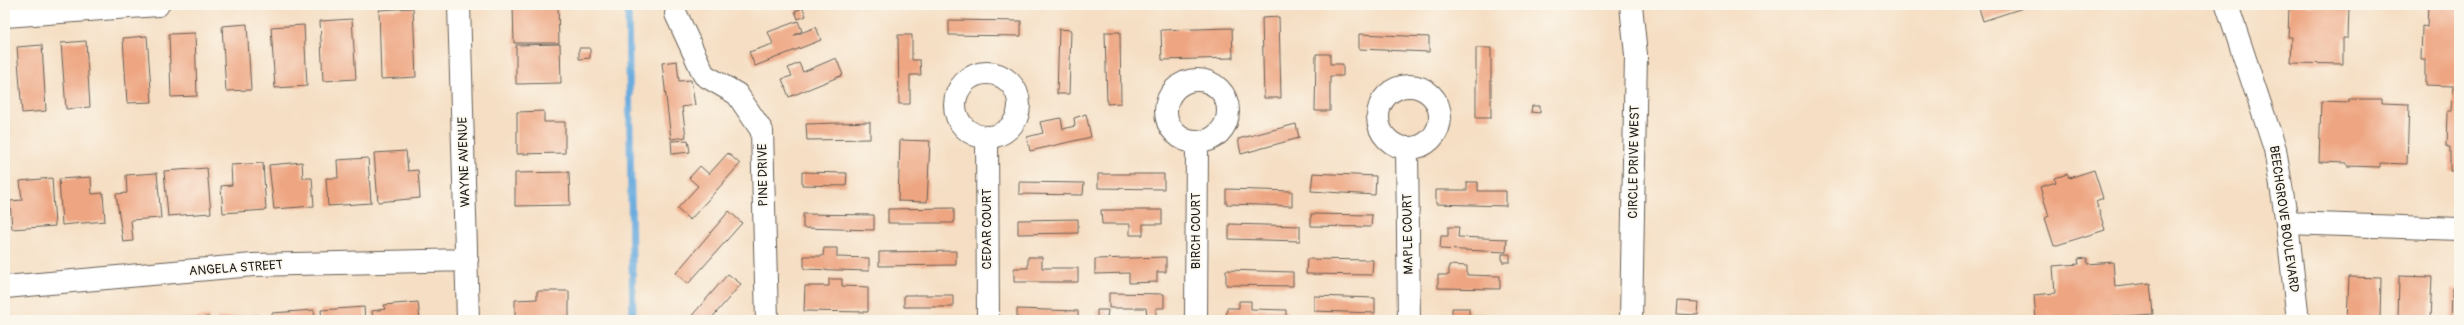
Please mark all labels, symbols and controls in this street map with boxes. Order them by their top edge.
street label: CIRCLE DRIVE WEST [1625,105,1643,219]
street label: WAYNE AVENUE [454,116,474,207]
street label: PINE DRIVE [754,143,772,207]
street label: BEECHGROVE BOULEVARD [2266,145,2302,293]
street label: CEDAR COURT [979,189,995,269]
street label: BIRCH COURT [1188,193,1204,269]
street label: MAPLE COURT [1399,193,1417,275]
street label: ANGELA STREET [188,257,284,279]

